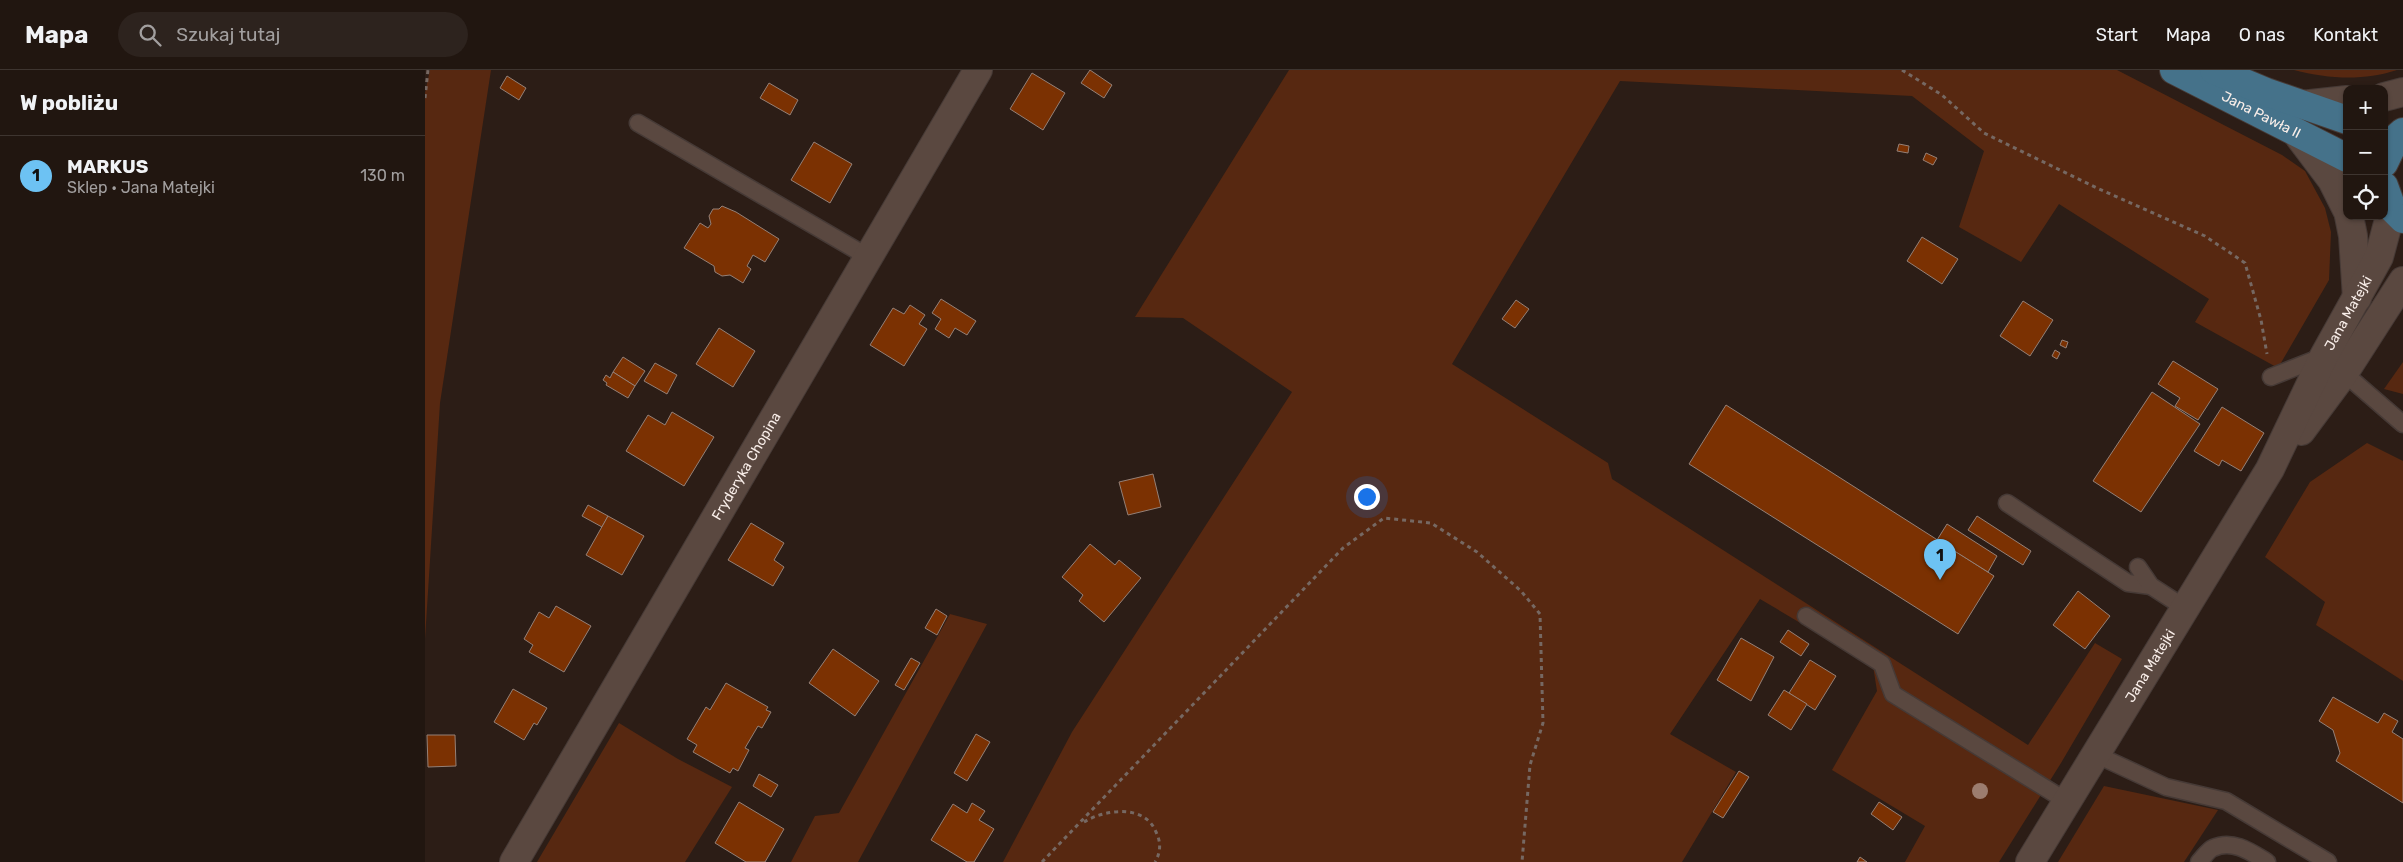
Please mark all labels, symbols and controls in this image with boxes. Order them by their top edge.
search box [118,12,468,57]
text: Mapa [25,21,88,49]
icon: search [136,21,164,49]
text: Szukaj tutaj [176,23,280,46]
text: Start [2096,24,2138,46]
text: Mapa [2166,24,2211,46]
text: O nas [2239,24,2285,46]
text: Kontakt [2313,24,2378,46]
map controls [2343,85,2388,220]
button: + [2343,85,2388,130]
street label: Jana Pawła II [2219,87,2304,142]
text: W pobliżu [20,90,118,115]
button: − [2343,130,2388,175]
text: MARKUS [67,155,148,178]
text: 1 [32,166,40,185]
text: 130 m [360,166,405,185]
button: locate [2343,175,2388,220]
text: Sklep · Jana Matejki [67,178,215,197]
street label: Jana Matejki [2320,273,2375,353]
street label: Fryderyka Chopina [708,409,784,523]
your location [1354,484,1380,510]
pin: 1 [1924,539,1956,580]
street label: Jana Matejki [2121,626,2179,705]

